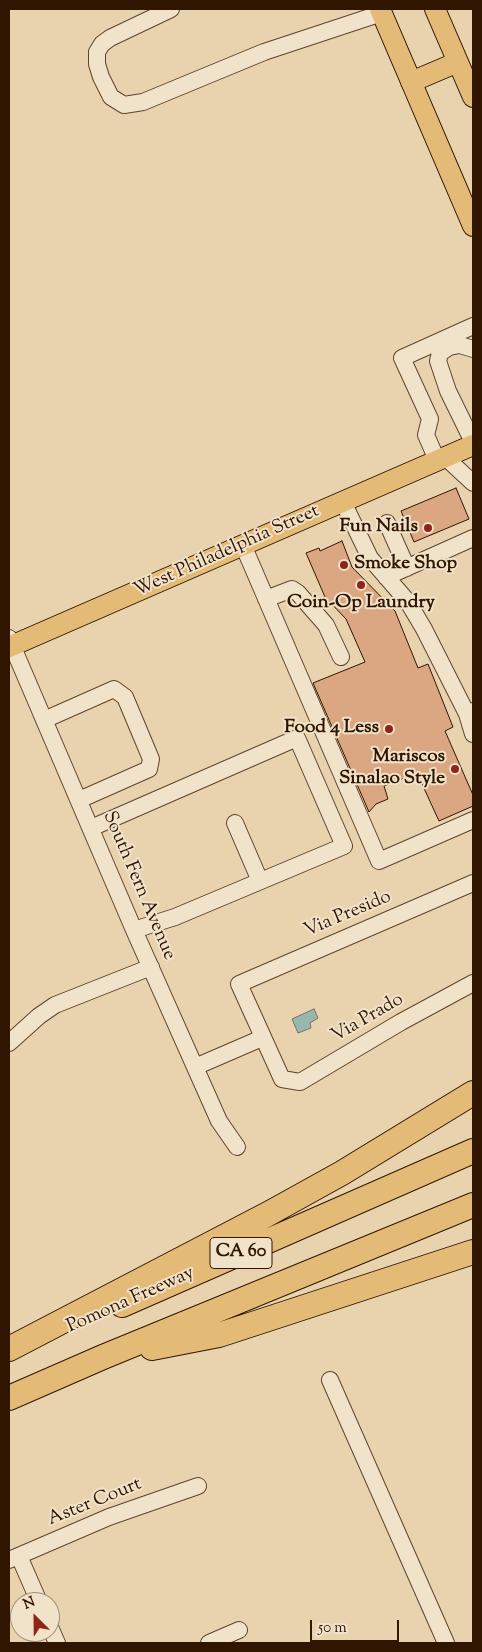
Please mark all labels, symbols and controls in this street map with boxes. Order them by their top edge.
street label: West Philadelphia Street [131,501,323,603]
place label: Fun Nails [340,517,418,539]
marker: Fun Nails [422,522,434,534]
place label: Smoke Shop [354,554,457,576]
marker: Smoke Shop [338,559,350,571]
marker: Coin-Op Laundry [355,579,367,591]
place label: Coin-Op Laundry [287,593,435,615]
place label: Food 4 Less [284,718,379,740]
marker: Food 4 Less [383,723,395,735]
place label: Mariscos Sinalao Style [339,747,445,791]
marker: Mariscos Sinalao Style [449,763,461,775]
street label: South Fern Avenue [96,808,180,964]
street label: Via Presido [301,886,395,944]
street label: Via Prado [328,989,408,1049]
road number: CA 60 [210,1238,272,1268]
street label: Pomona Freeway [64,1263,198,1339]
street label: Aster Court [45,1474,145,1532]
north arrow [10,1592,60,1642]
text: N [20,1593,39,1616]
scale bar [312,1610,401,1642]
text: 50 m [318,1618,347,1639]

